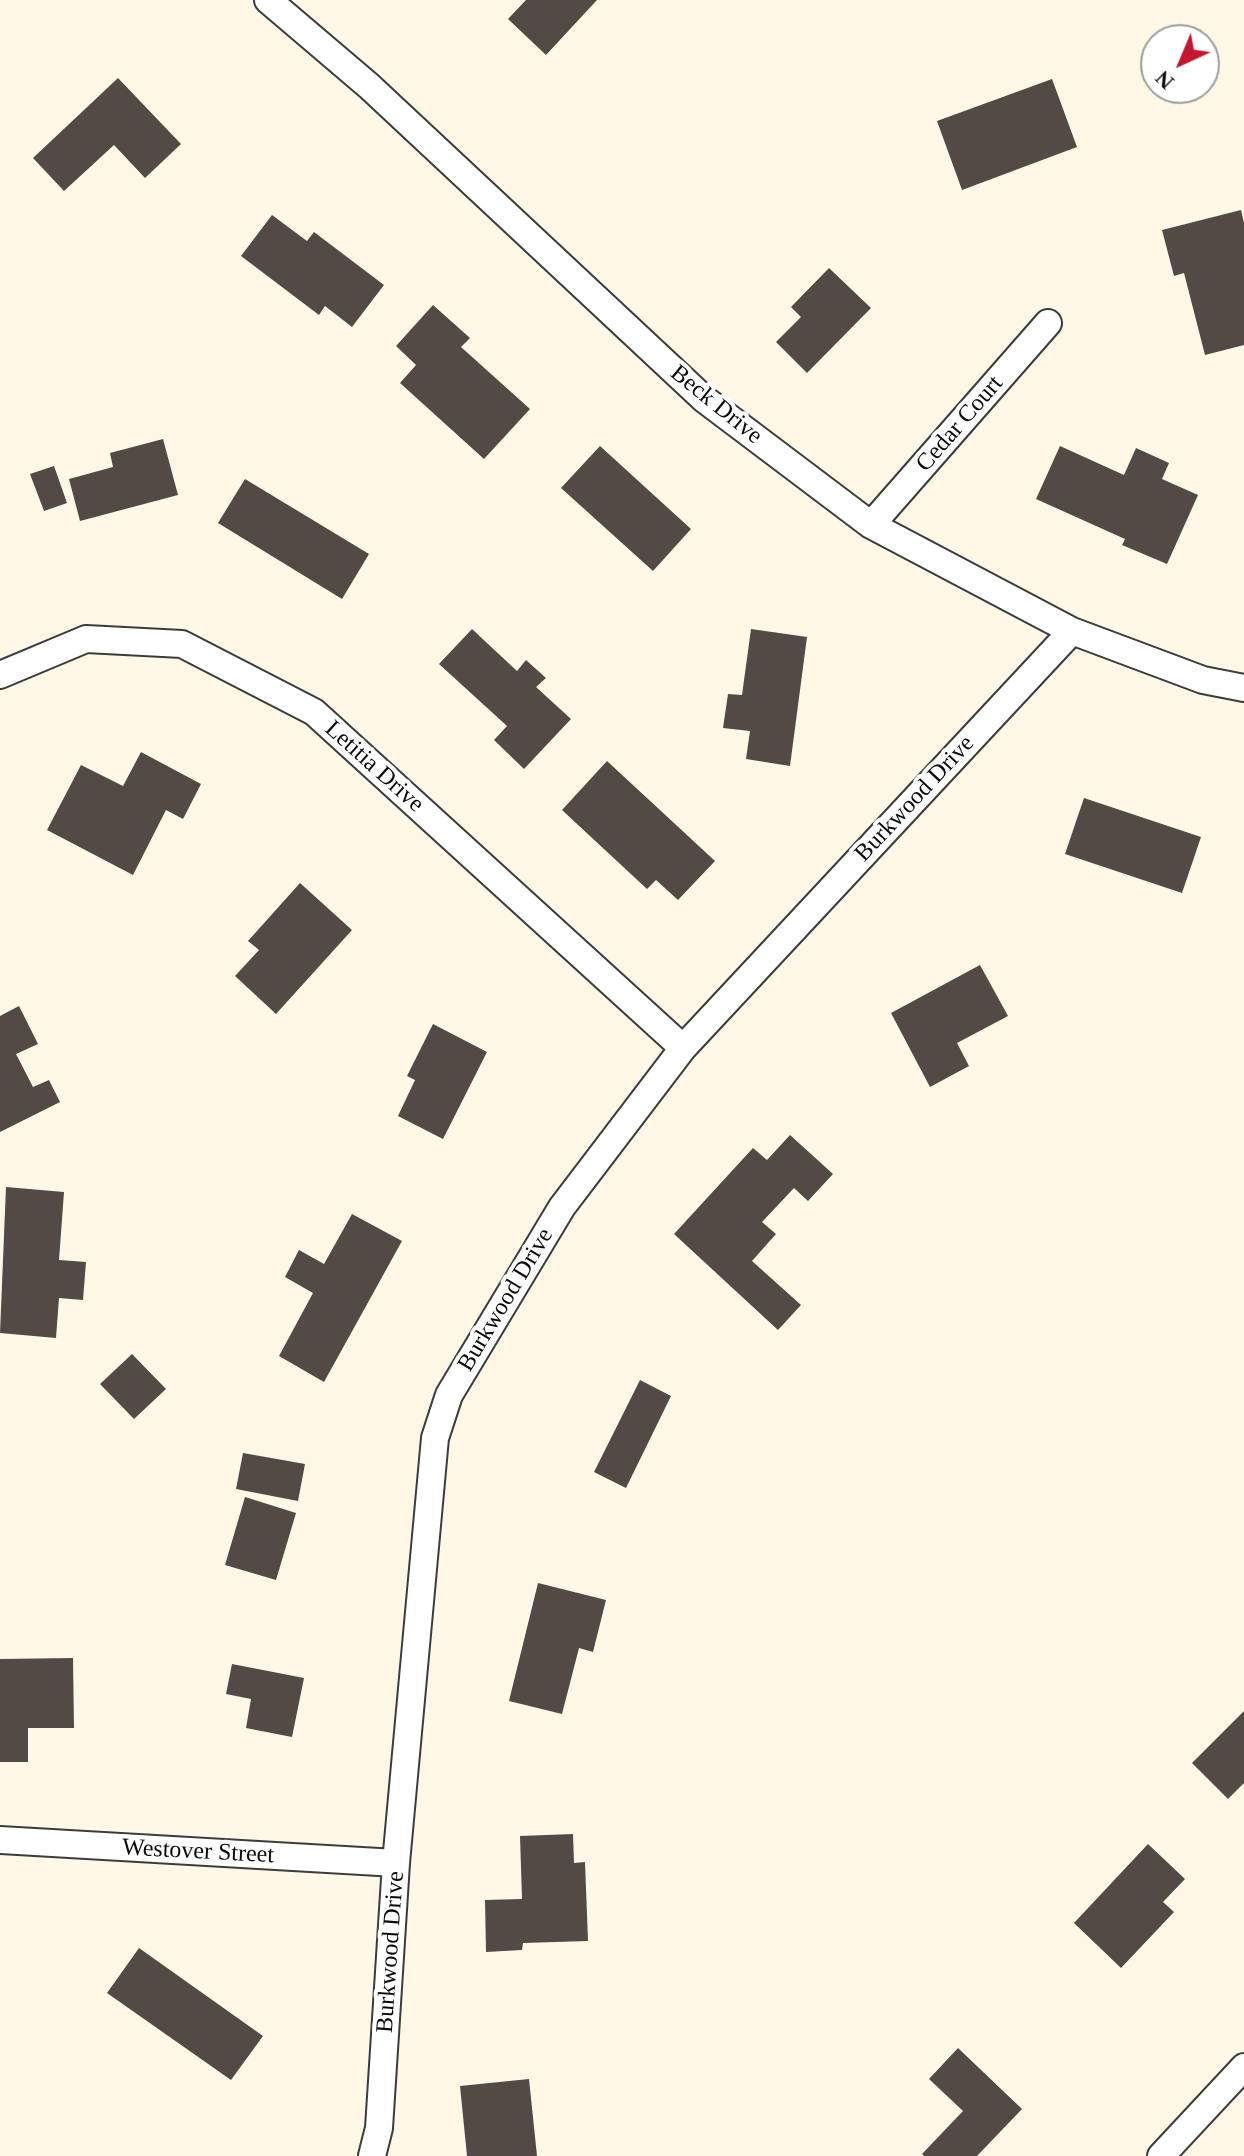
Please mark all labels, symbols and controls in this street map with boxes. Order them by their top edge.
north arrow [1140,24,1220,104]
text: N [1150,66,1179,95]
street label: Beck Drive [664,359,768,451]
street label: Cedar Court [910,370,1010,478]
street label: Letitia Drive [319,715,429,819]
street label: Burkwood Drive [849,730,981,868]
street label: Burkwood Drive [452,1223,560,1377]
street label: Westover Street [121,1834,275,1870]
street label: Burkwood Drive [371,1870,411,2034]

